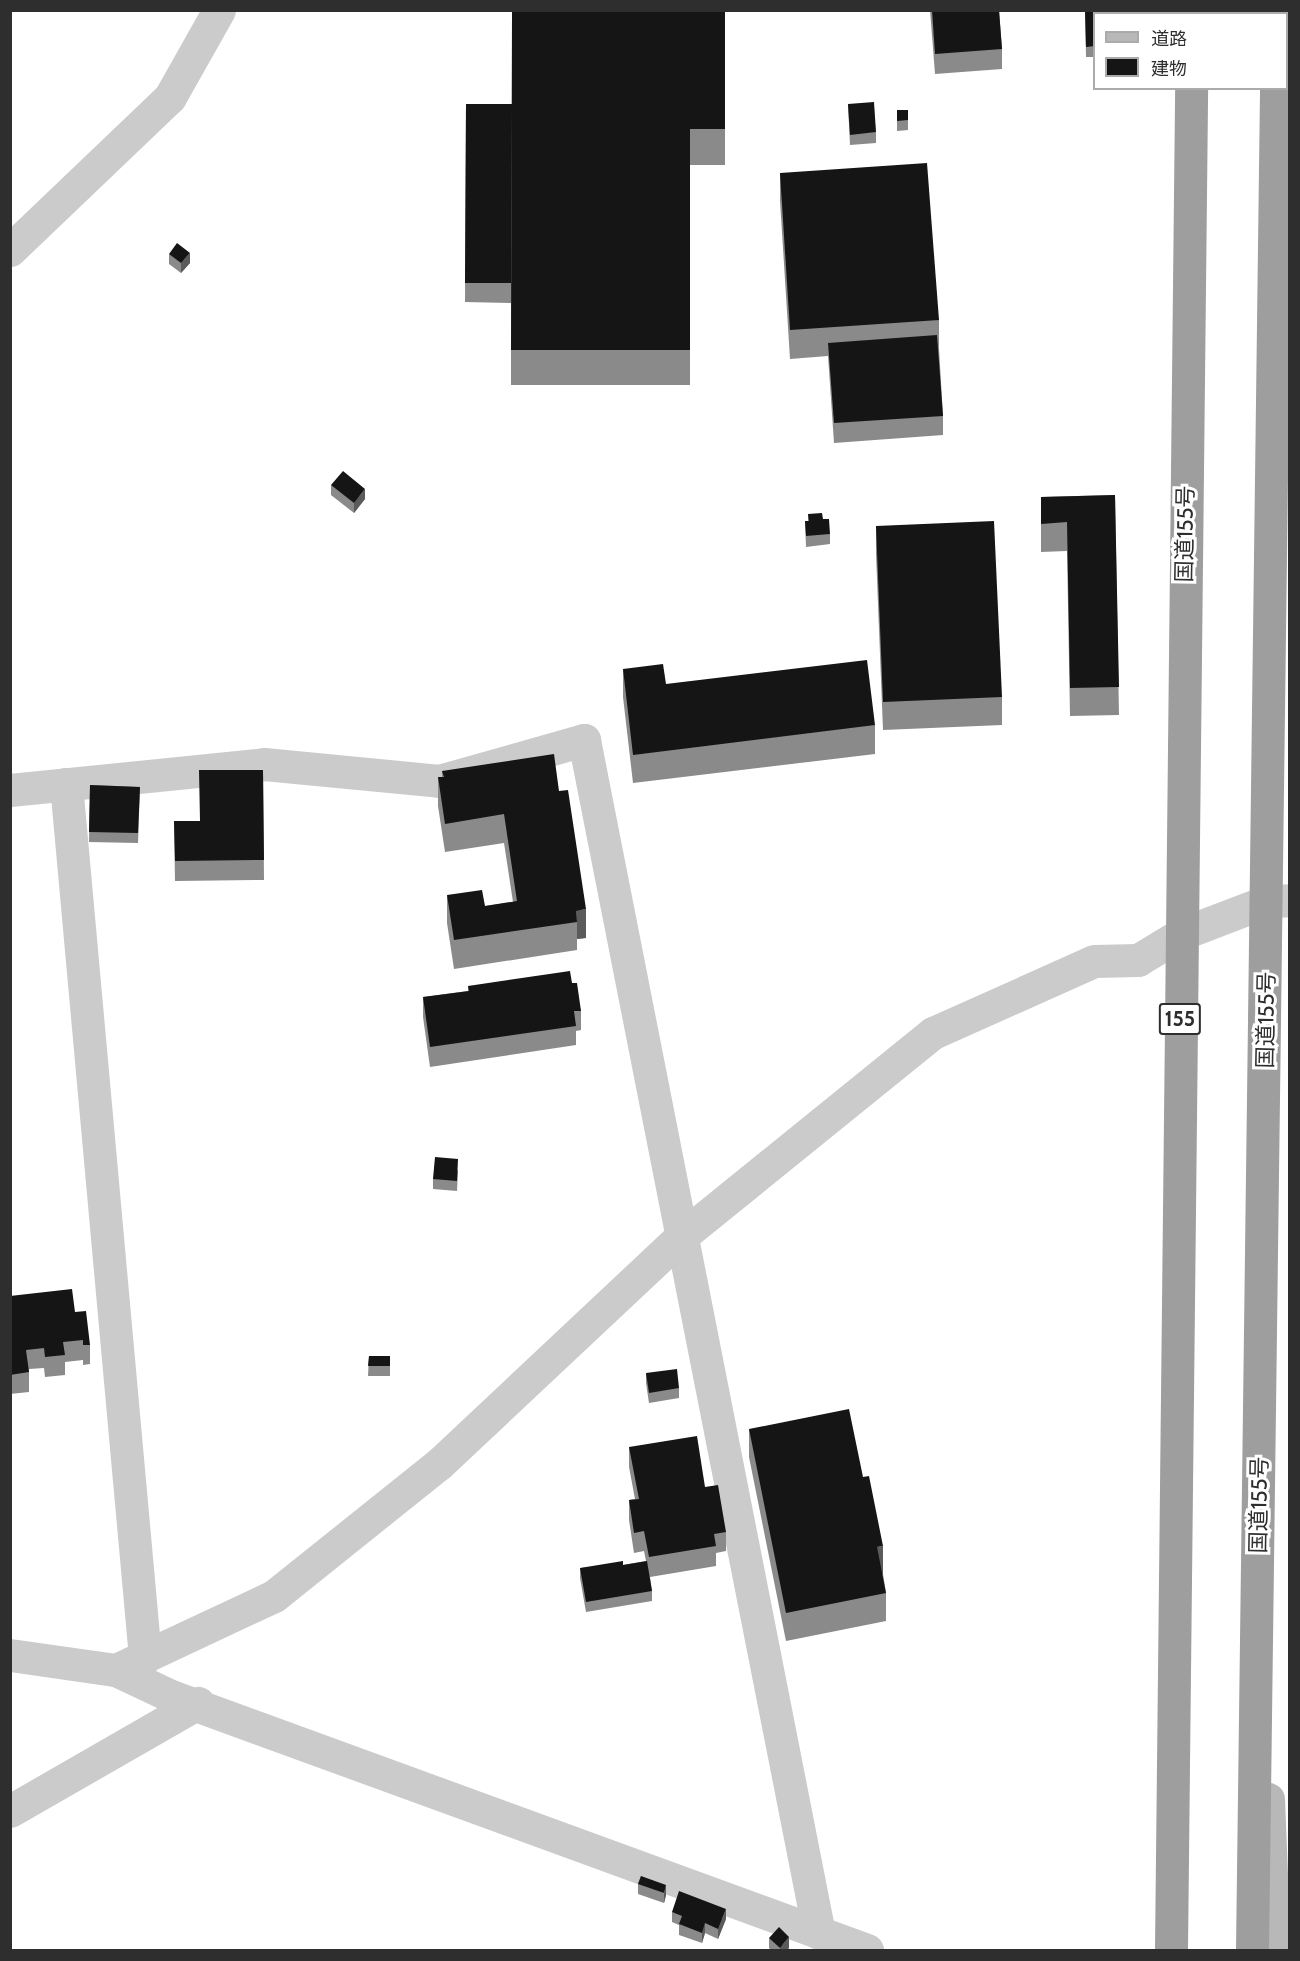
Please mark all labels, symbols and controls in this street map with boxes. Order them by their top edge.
legend [1093,12,1288,90]
text: 道路 [1151,28,1187,50]
text: 建物 [1151,58,1187,80]
street label: 国道155号 [1171,485,1199,583]
street label: 国道155号 [1252,971,1280,1069]
road number: 155 [1158,1001,1202,1037]
street label: 国道155号 [1245,1456,1273,1554]

